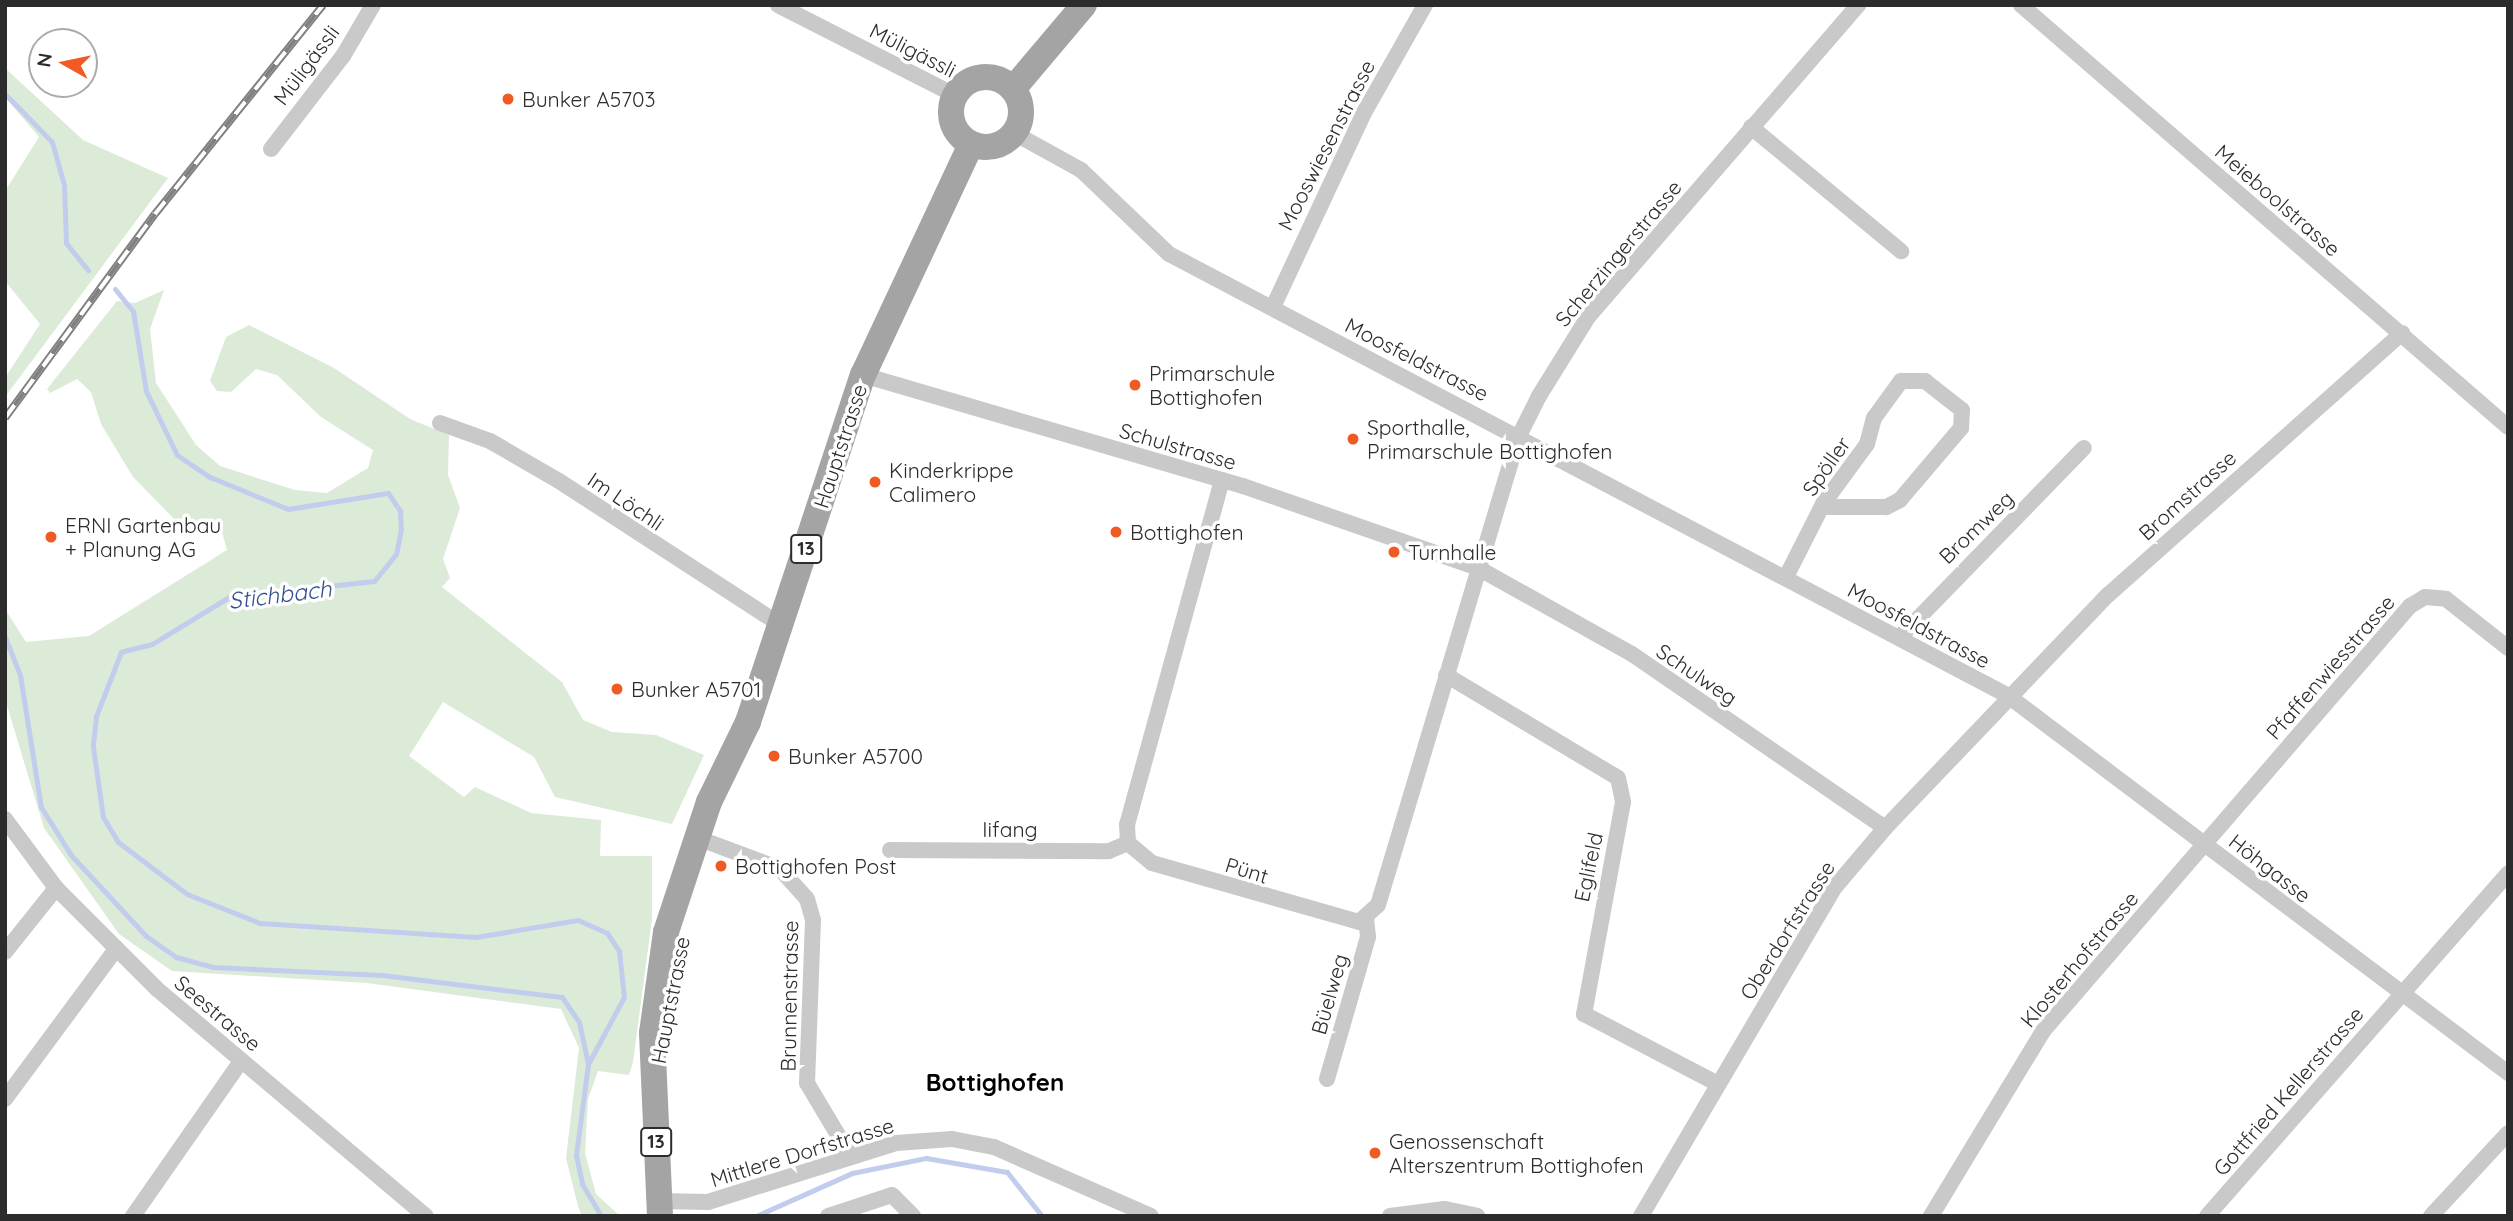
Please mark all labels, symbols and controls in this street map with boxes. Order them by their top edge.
street label: Müligässli [866,18,960,82]
street label: Müligässli [268,20,344,110]
north arrow [28,28,98,98]
text: N [31,51,57,69]
street label: Mooswiesenstrasse [1272,56,1380,234]
place label: Bunker A5703 [522,86,656,112]
marker: Bunker A5703 [500,91,516,107]
street label: Meieboolstrasse [2210,139,2346,261]
street label: Scherzingerstrasse [1550,175,1686,331]
street label: Moosfeldstrasse [1341,312,1493,406]
place label: Primarschule Bottighofen [1149,360,1275,410]
marker: Primarschule Bottighofen [1127,377,1143,393]
street label: Hauptstrasse [808,381,872,511]
place label: Sporthalle, Primarschule Bottighofen [1367,414,1612,464]
street label: Schulstrasse [1117,417,1239,475]
marker: Sporthalle, Primarschule Bottighofen [1345,431,1361,447]
street label: Spöller [1797,431,1855,501]
street label: Bromstrasse [2133,445,2241,545]
place label: Kinderkrippe Calimero [889,457,1014,507]
street label: Im Löchli [583,466,669,536]
marker: Kinderkrippe Calimero [867,474,883,490]
street label: Bromweg [1934,485,2018,569]
place label: ERNI Gartenbau + Planung AG [65,512,221,562]
place label: Bottighofen [1130,519,1244,545]
marker: Bottighofen [1108,524,1124,540]
marker: ERNI Gartenbau + Planung AG [43,529,59,545]
road number: 13 [788,534,824,564]
place label: Turnhalle [1408,539,1496,565]
marker: Turnhalle [1386,544,1402,560]
water label: Stichbach [227,575,333,615]
street label: Moosfeldstrasse [1843,577,1995,673]
street label: Pfaffenwiesstrasse [2260,590,2400,744]
street label: Schulweg [1652,638,1742,710]
place label: Bunker A5701 [631,676,761,702]
marker: Bunker A5701 [609,681,625,697]
place label: Bunker A5700 [788,743,923,769]
marker: Bunker A5700 [766,748,782,764]
street label: Iifang [982,816,1038,842]
street label: Höhgasse [2224,828,2316,908]
street label: Eglifeld [1568,830,1608,904]
street label: Pünt [1222,852,1272,888]
place label: Bottighofen Post [735,853,896,879]
street label: Oberdorfstrasse [1734,856,1840,1004]
marker: Bottighofen Post [713,858,729,874]
street label: Klosterhofstrasse [2015,886,2143,1032]
street label: Brunnenstrasse [775,920,803,1072]
street label: Hauptstrasse [645,934,695,1066]
street label: Büelweg [1305,951,1353,1037]
street label: Seestrasse [170,970,266,1056]
street label: Gottfried Kellerstrasse [2208,1001,2368,1181]
district label: Bottighofen [926,1069,1064,1097]
street label: Mittlere Dorfstrasse [707,1112,897,1192]
road number: 13 [638,1126,674,1158]
place label: Genossenschaft Alterszentrum Bottighofen [1389,1128,1644,1178]
marker: Genossenschaft Alterszentrum Bottighofen [1367,1145,1383,1161]

